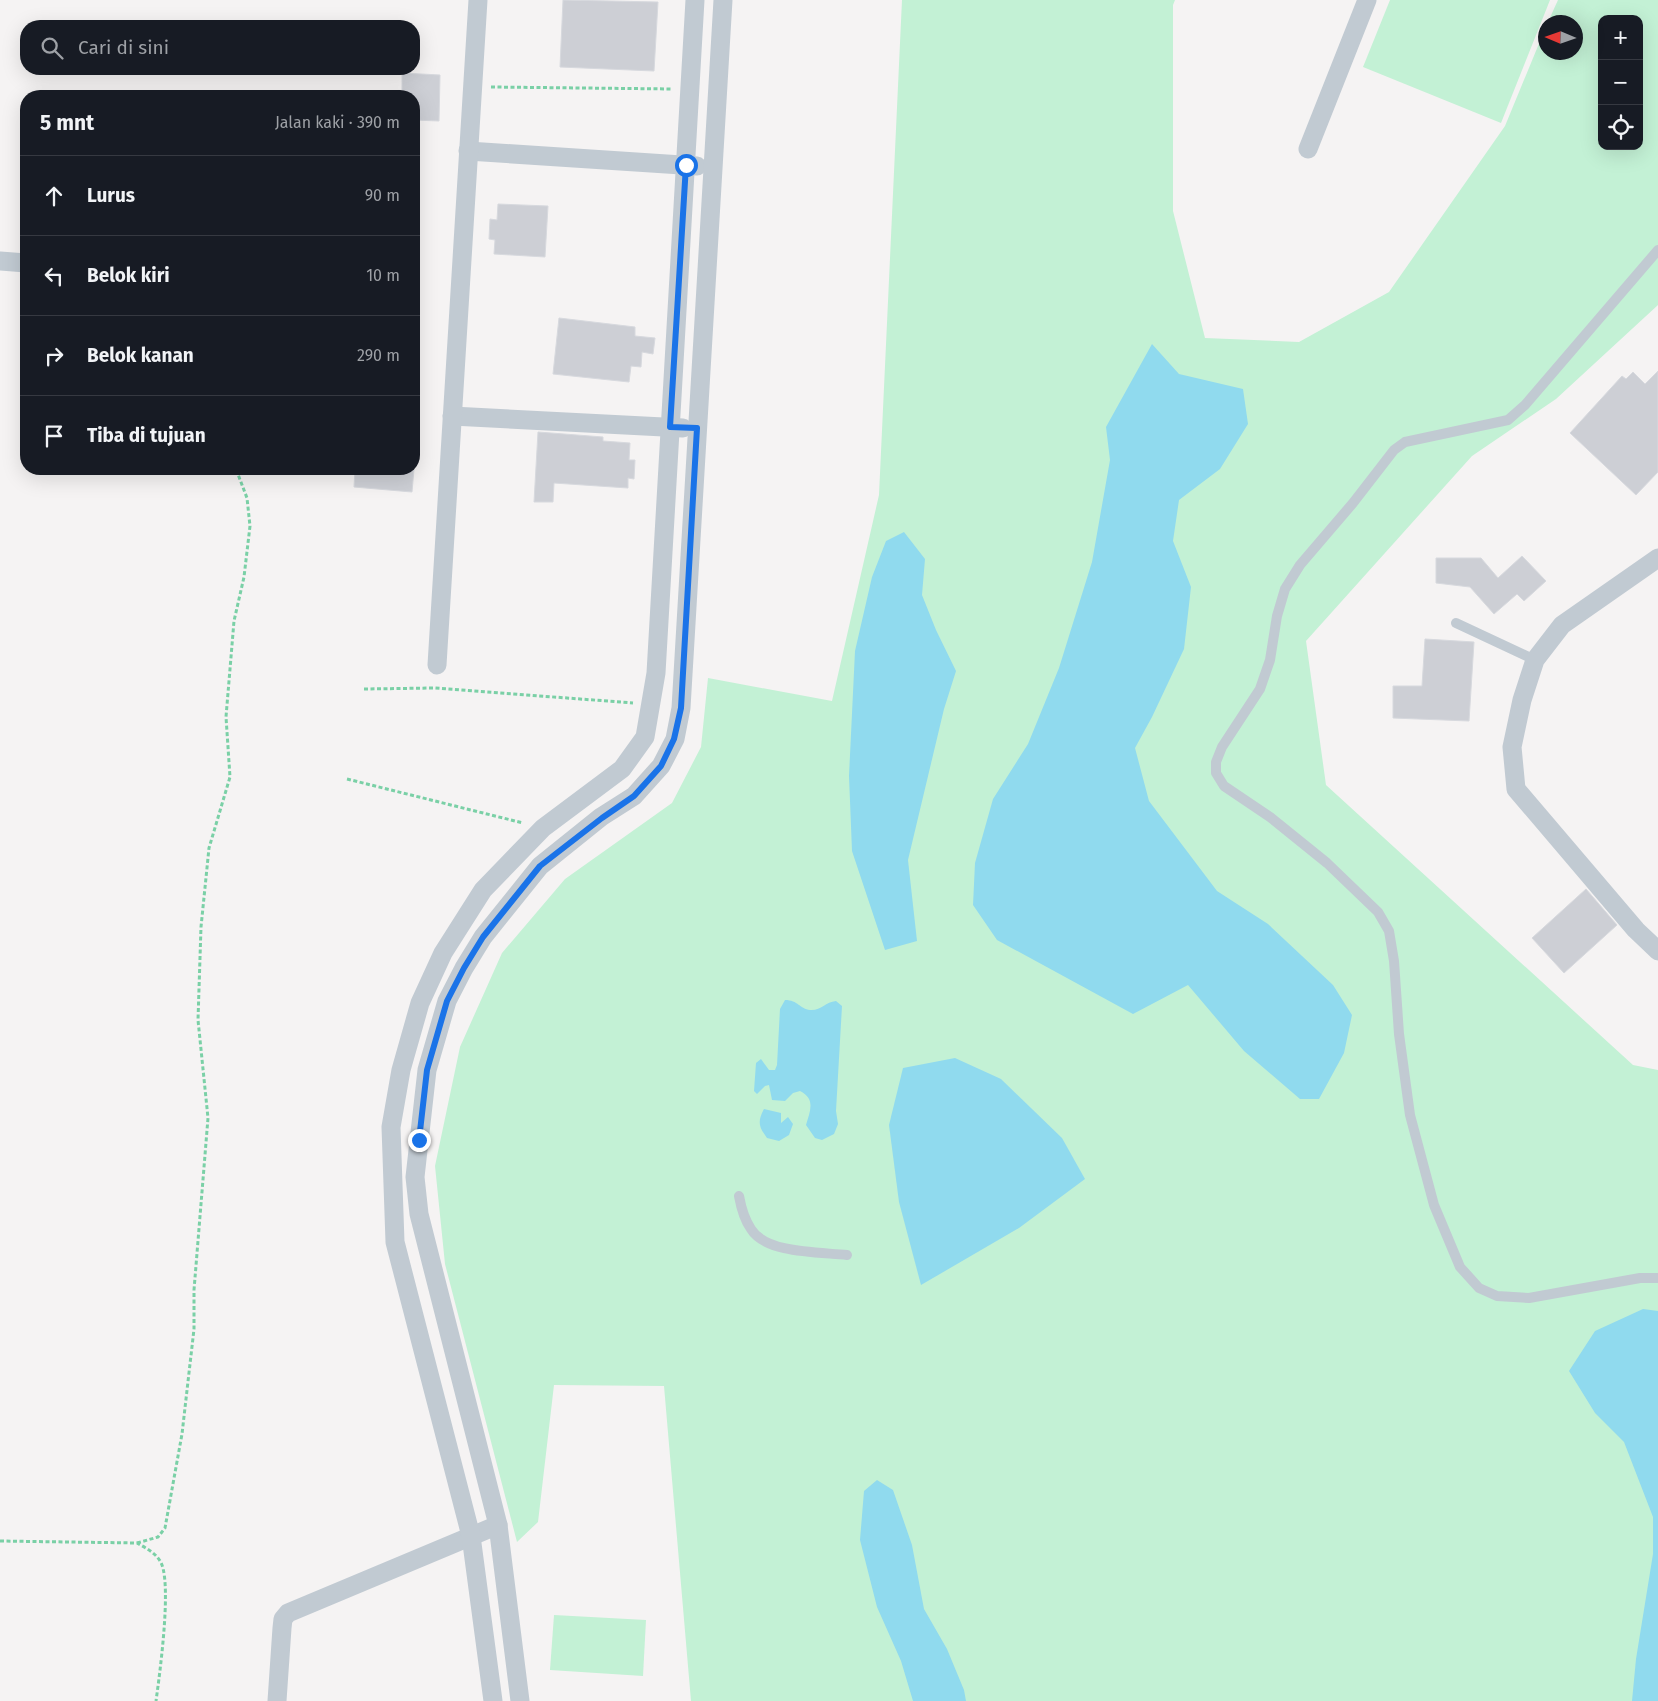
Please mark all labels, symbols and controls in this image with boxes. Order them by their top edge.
north arrow [1538,15,1583,60]
map controls [1598,15,1643,150]
button: + [1598,15,1643,60]
search box [20,20,420,75]
icon: search [38,34,66,62]
text: Cari di sini [78,36,169,59]
button: − [1598,60,1643,105]
button: locate [1598,105,1643,150]
text: 5 mnt [40,110,94,136]
text: Jalan kaki · 390 m [275,113,400,132]
route start [675,154,698,177]
icon: ahead [40,182,68,210]
text: Lurus [87,184,135,207]
text: 90 m [365,186,400,205]
icon: left [40,262,68,290]
text: Belok kiri [87,264,170,287]
text: 10 m [366,266,400,285]
icon: right [40,342,68,370]
text: Belok kanan [87,344,194,367]
text: 290 m [357,346,400,365]
icon: arrive [40,422,68,450]
text: Tiba di tujuan [87,424,206,447]
route end [408,1129,431,1152]

